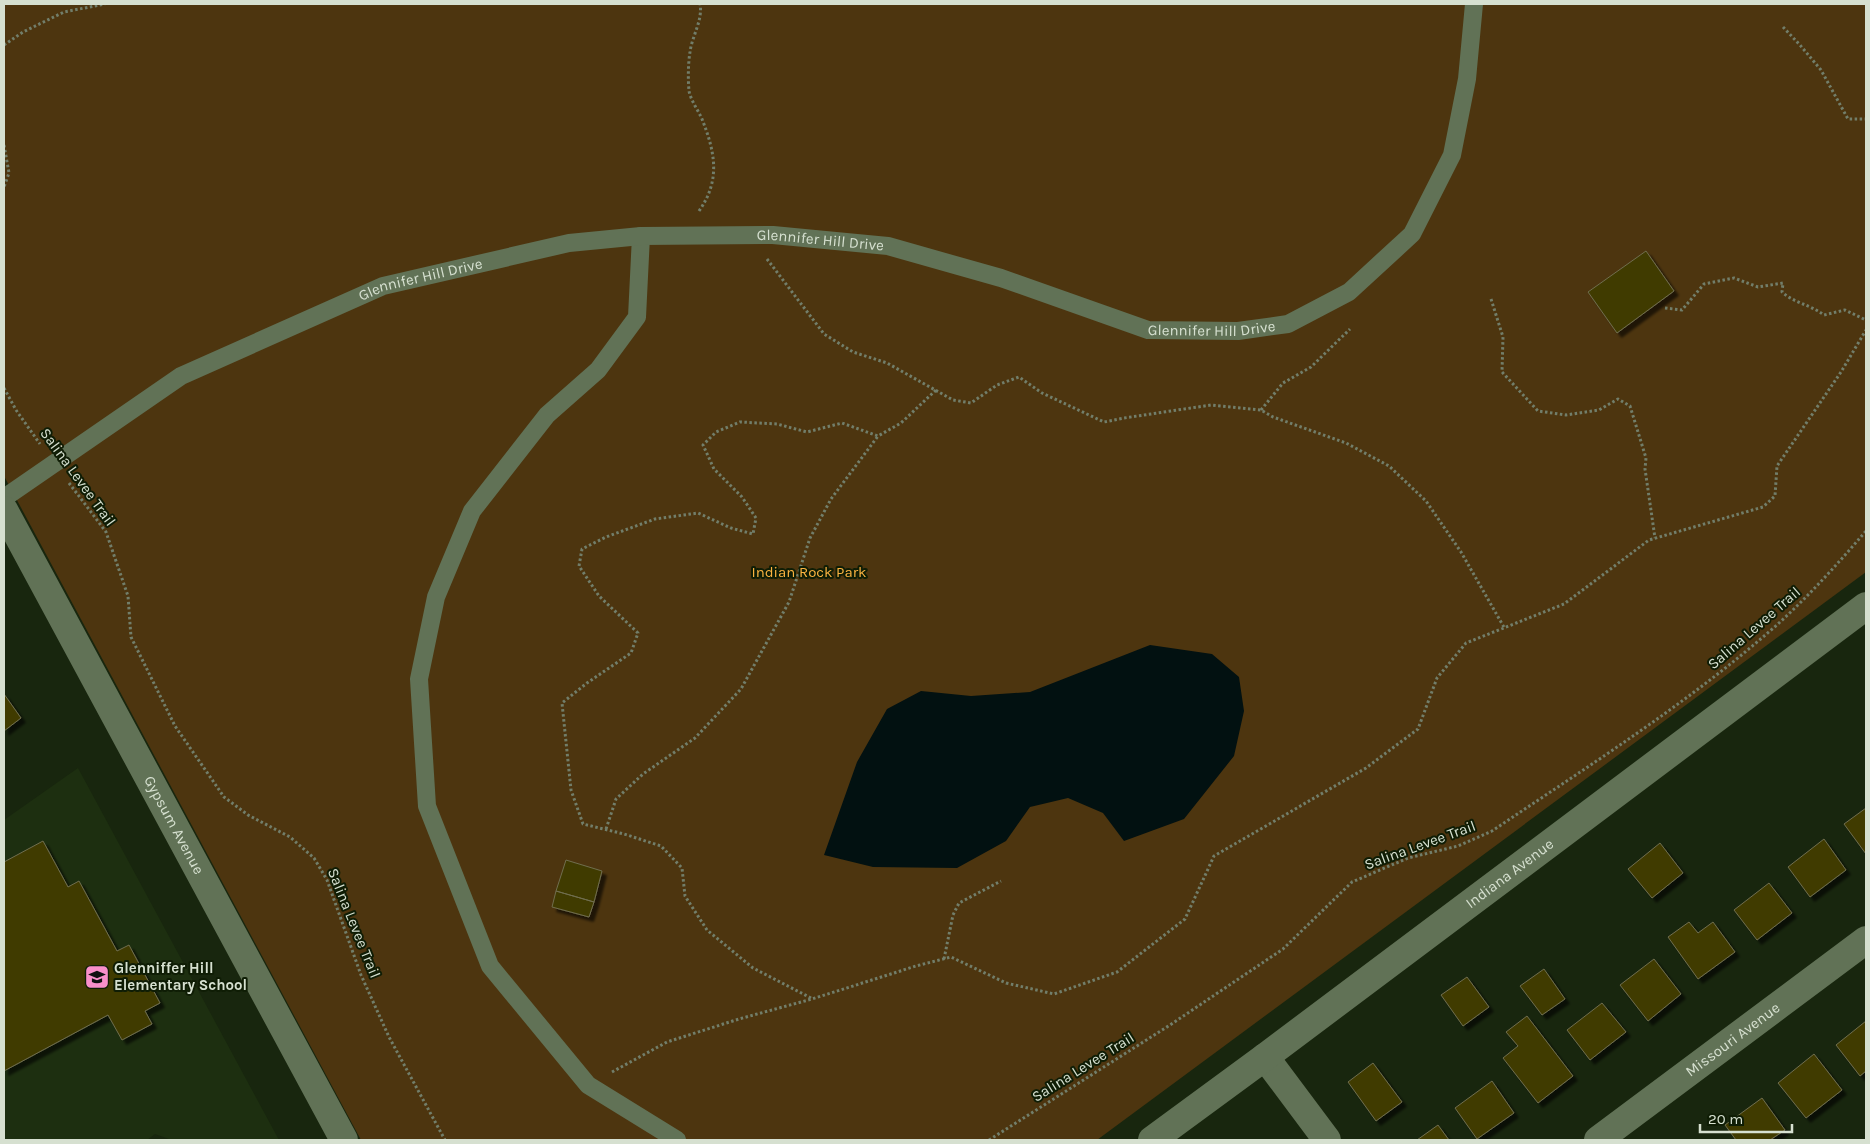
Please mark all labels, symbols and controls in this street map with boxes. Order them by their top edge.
street label: Glennifer Hill Drive [757,226,885,255]
street label: Glennifer Hill Drive [356,254,484,305]
street label: Glennifer Hill Drive [1148,317,1276,340]
street label: Salina Levee Trail [36,424,120,530]
park label: Indian Rock Park [751,563,867,581]
street label: Salina Levee Trail [1704,583,1804,673]
street label: Gypsum Avenue [140,773,208,877]
street label: Salina Levee Trail [1362,817,1478,873]
street label: Indiana Avenue [1462,835,1557,912]
street label: Salina Levee Trail [324,865,384,981]
place label: Glenniffer Hill Elementary School [114,959,247,994]
school or university icon: Glenniffer Hill Elementary School [84,964,110,990]
street label: Missouri Avenue [1682,998,1783,1081]
street label: Salina Levee Trail [1029,1028,1137,1106]
scale bar [1700,1102,1792,1134]
text: 20 m [1708,1110,1743,1128]

